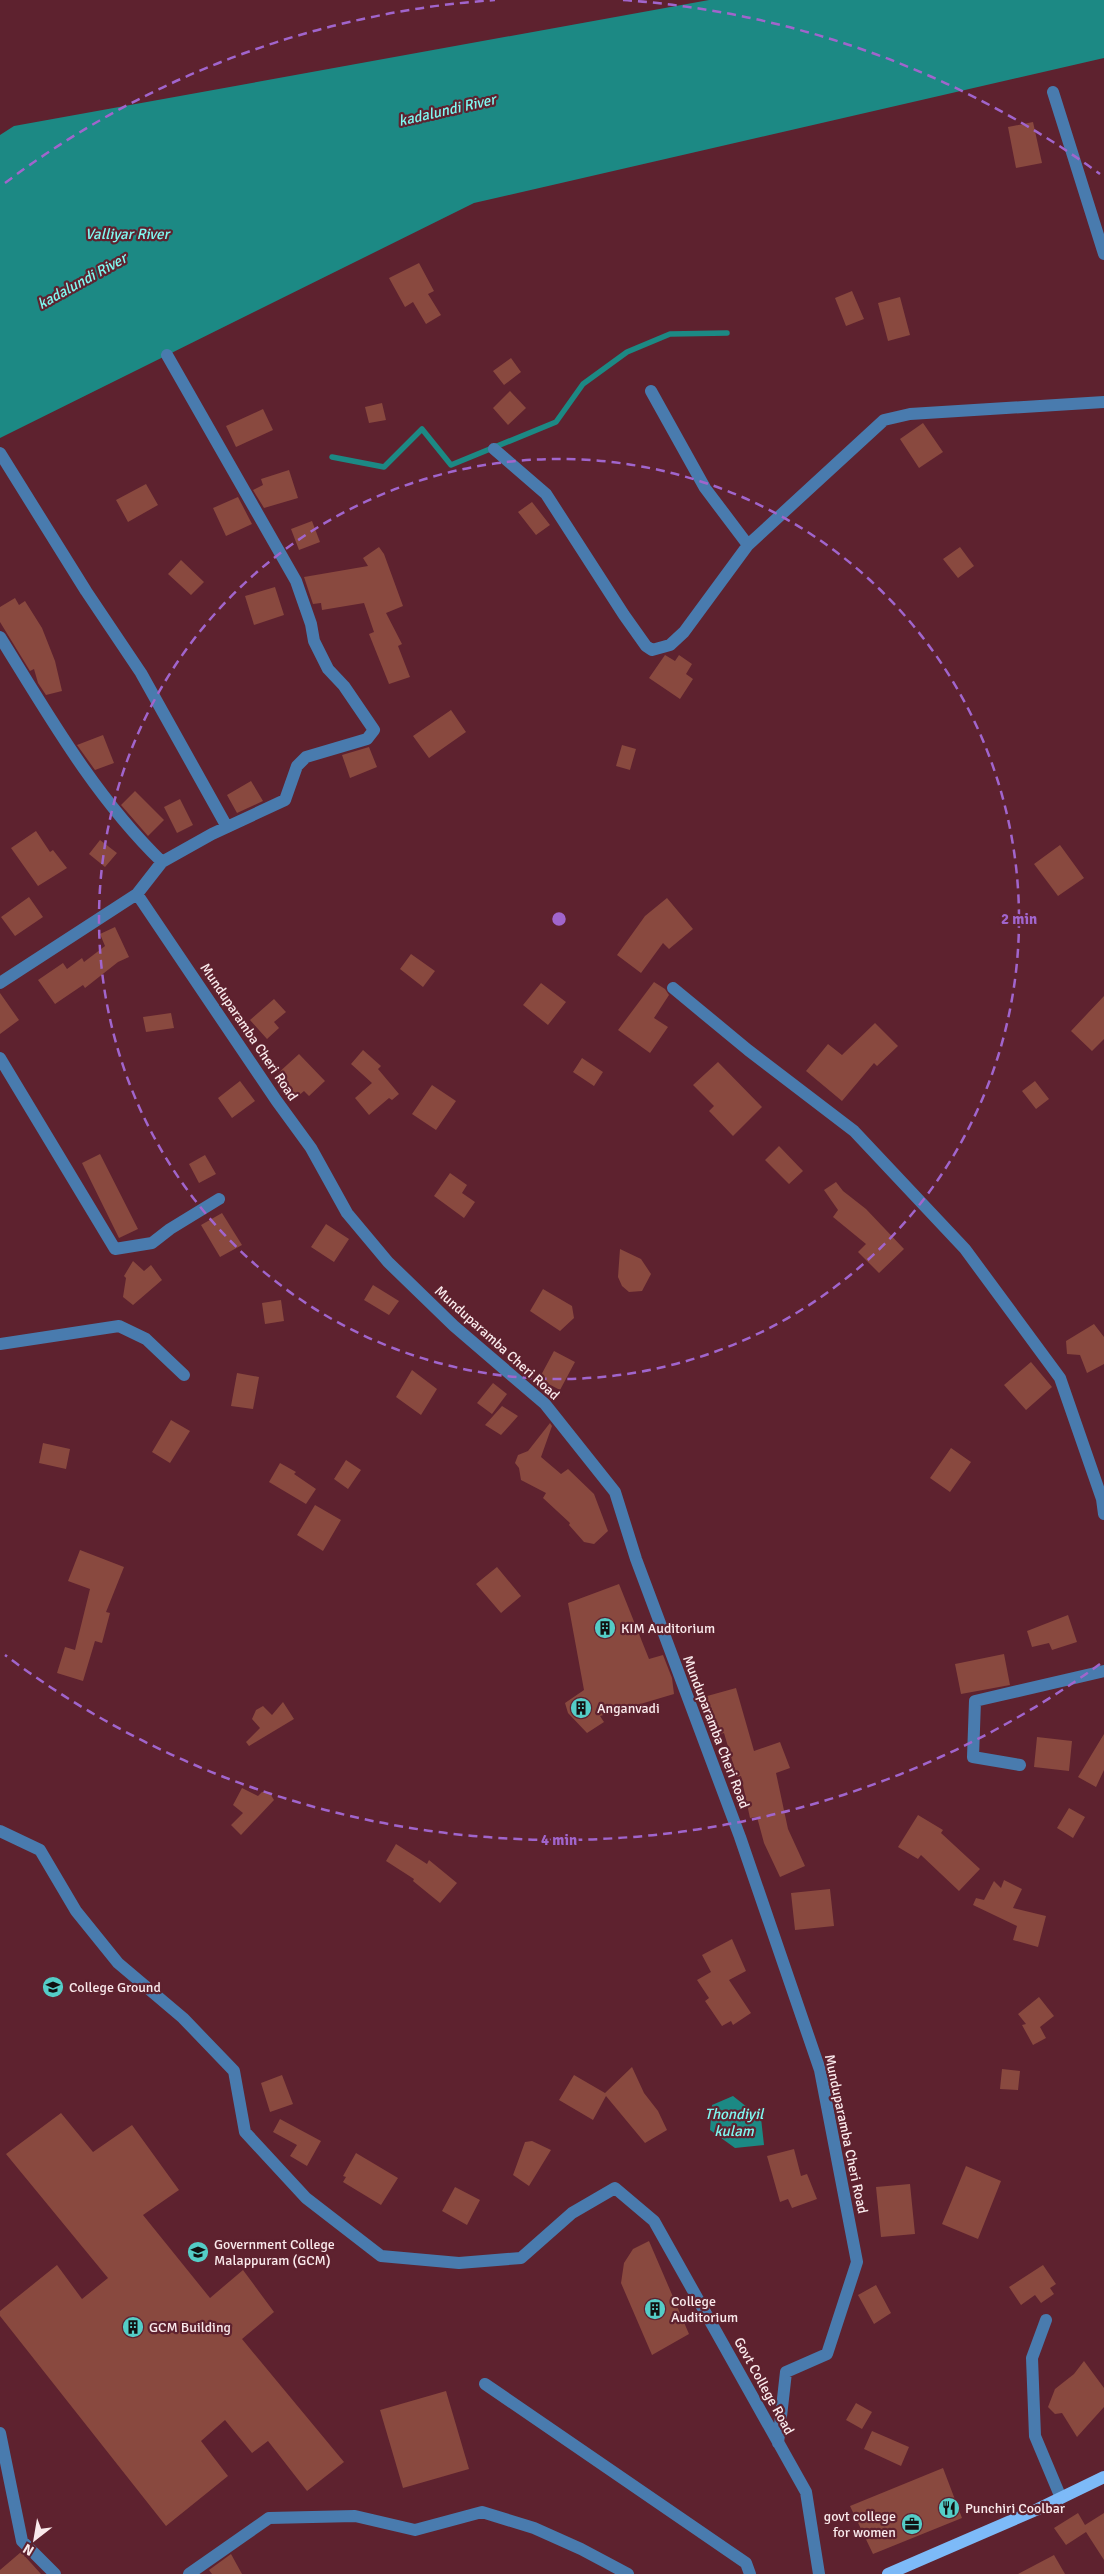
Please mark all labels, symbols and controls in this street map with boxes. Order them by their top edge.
water label: kadalundi River [397,90,500,130]
water label: Valliyar River [85,225,171,243]
water label: kadalundi River [34,248,132,313]
centre of rings [550,910,568,928]
text: 2 min [1001,910,1037,928]
street label: Munduparamba Cheri Road [197,960,301,1104]
street label: Munduparamba Cheri Road [431,1282,563,1404]
building icon: KIM Auditorium [593,1616,617,1640]
place label: KIM Auditorium [621,1620,715,1637]
street label: Munduparamba Cheri Road [679,1653,753,1811]
building icon: Anganvadi [569,1696,593,1720]
place label: Anganvadi [597,1700,660,1717]
text: 4 min [541,1831,577,1849]
school or university icon: College Ground [41,1975,65,1999]
place label: College Ground [69,1979,161,1996]
street label: Munduparamba Cheri Road [821,2053,871,2215]
water label: Thondiyil kulam [705,2105,765,2140]
place label: Government College Malappuram (GCM) [214,2236,335,2269]
school or university icon: Government College Malappuram (GCM) [186,2240,210,2264]
place label: College Auditorium [671,2293,738,2326]
building icon: College Auditorium [643,2297,667,2321]
building icon: GCM Building [121,2315,145,2339]
place label: GCM Building [149,2319,231,2336]
street label: Govt College Road [730,2334,798,2438]
restaurant icon: Punchiri Coolbar [937,2496,961,2520]
place label: Punchiri Coolbar [965,2500,1066,2517]
place label: govt college for women [824,2508,896,2541]
office icon: govt college for women [900,2512,924,2536]
north arrow [10,2514,60,2564]
text: N [20,2540,37,2560]

